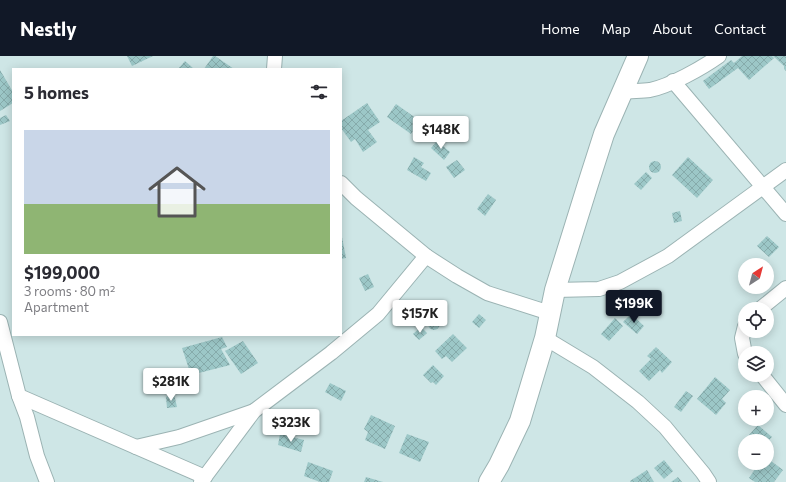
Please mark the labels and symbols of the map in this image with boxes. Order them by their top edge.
pin: $148K [413,116,469,150]
north arrow [738,258,774,294]
pin: $199K [606,290,662,324]
pin: $157K [392,300,448,334]
pin: $281K [143,368,199,402]
pin: $323K [263,409,319,443]

